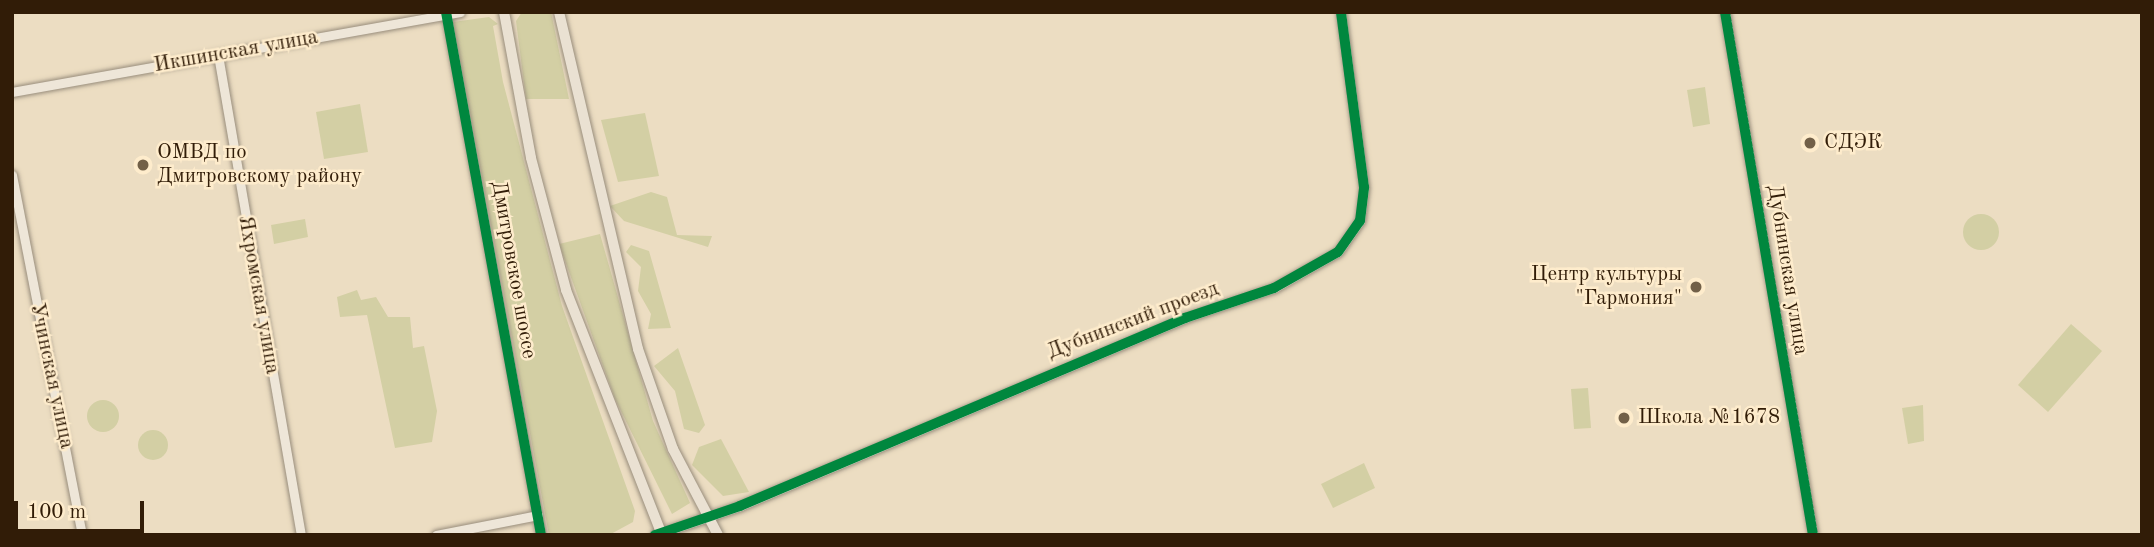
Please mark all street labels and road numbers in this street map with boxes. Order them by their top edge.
street label: Икшинская улица [152,25,320,79]
street label: Дмитровское шоссе [485,179,541,361]
street label: Дубнинская улица [1761,183,1813,357]
street label: Яхромская улица [232,214,284,376]
street label: Дубнинский проезд [1044,277,1222,365]
street label: Учинская улица [23,301,79,451]

